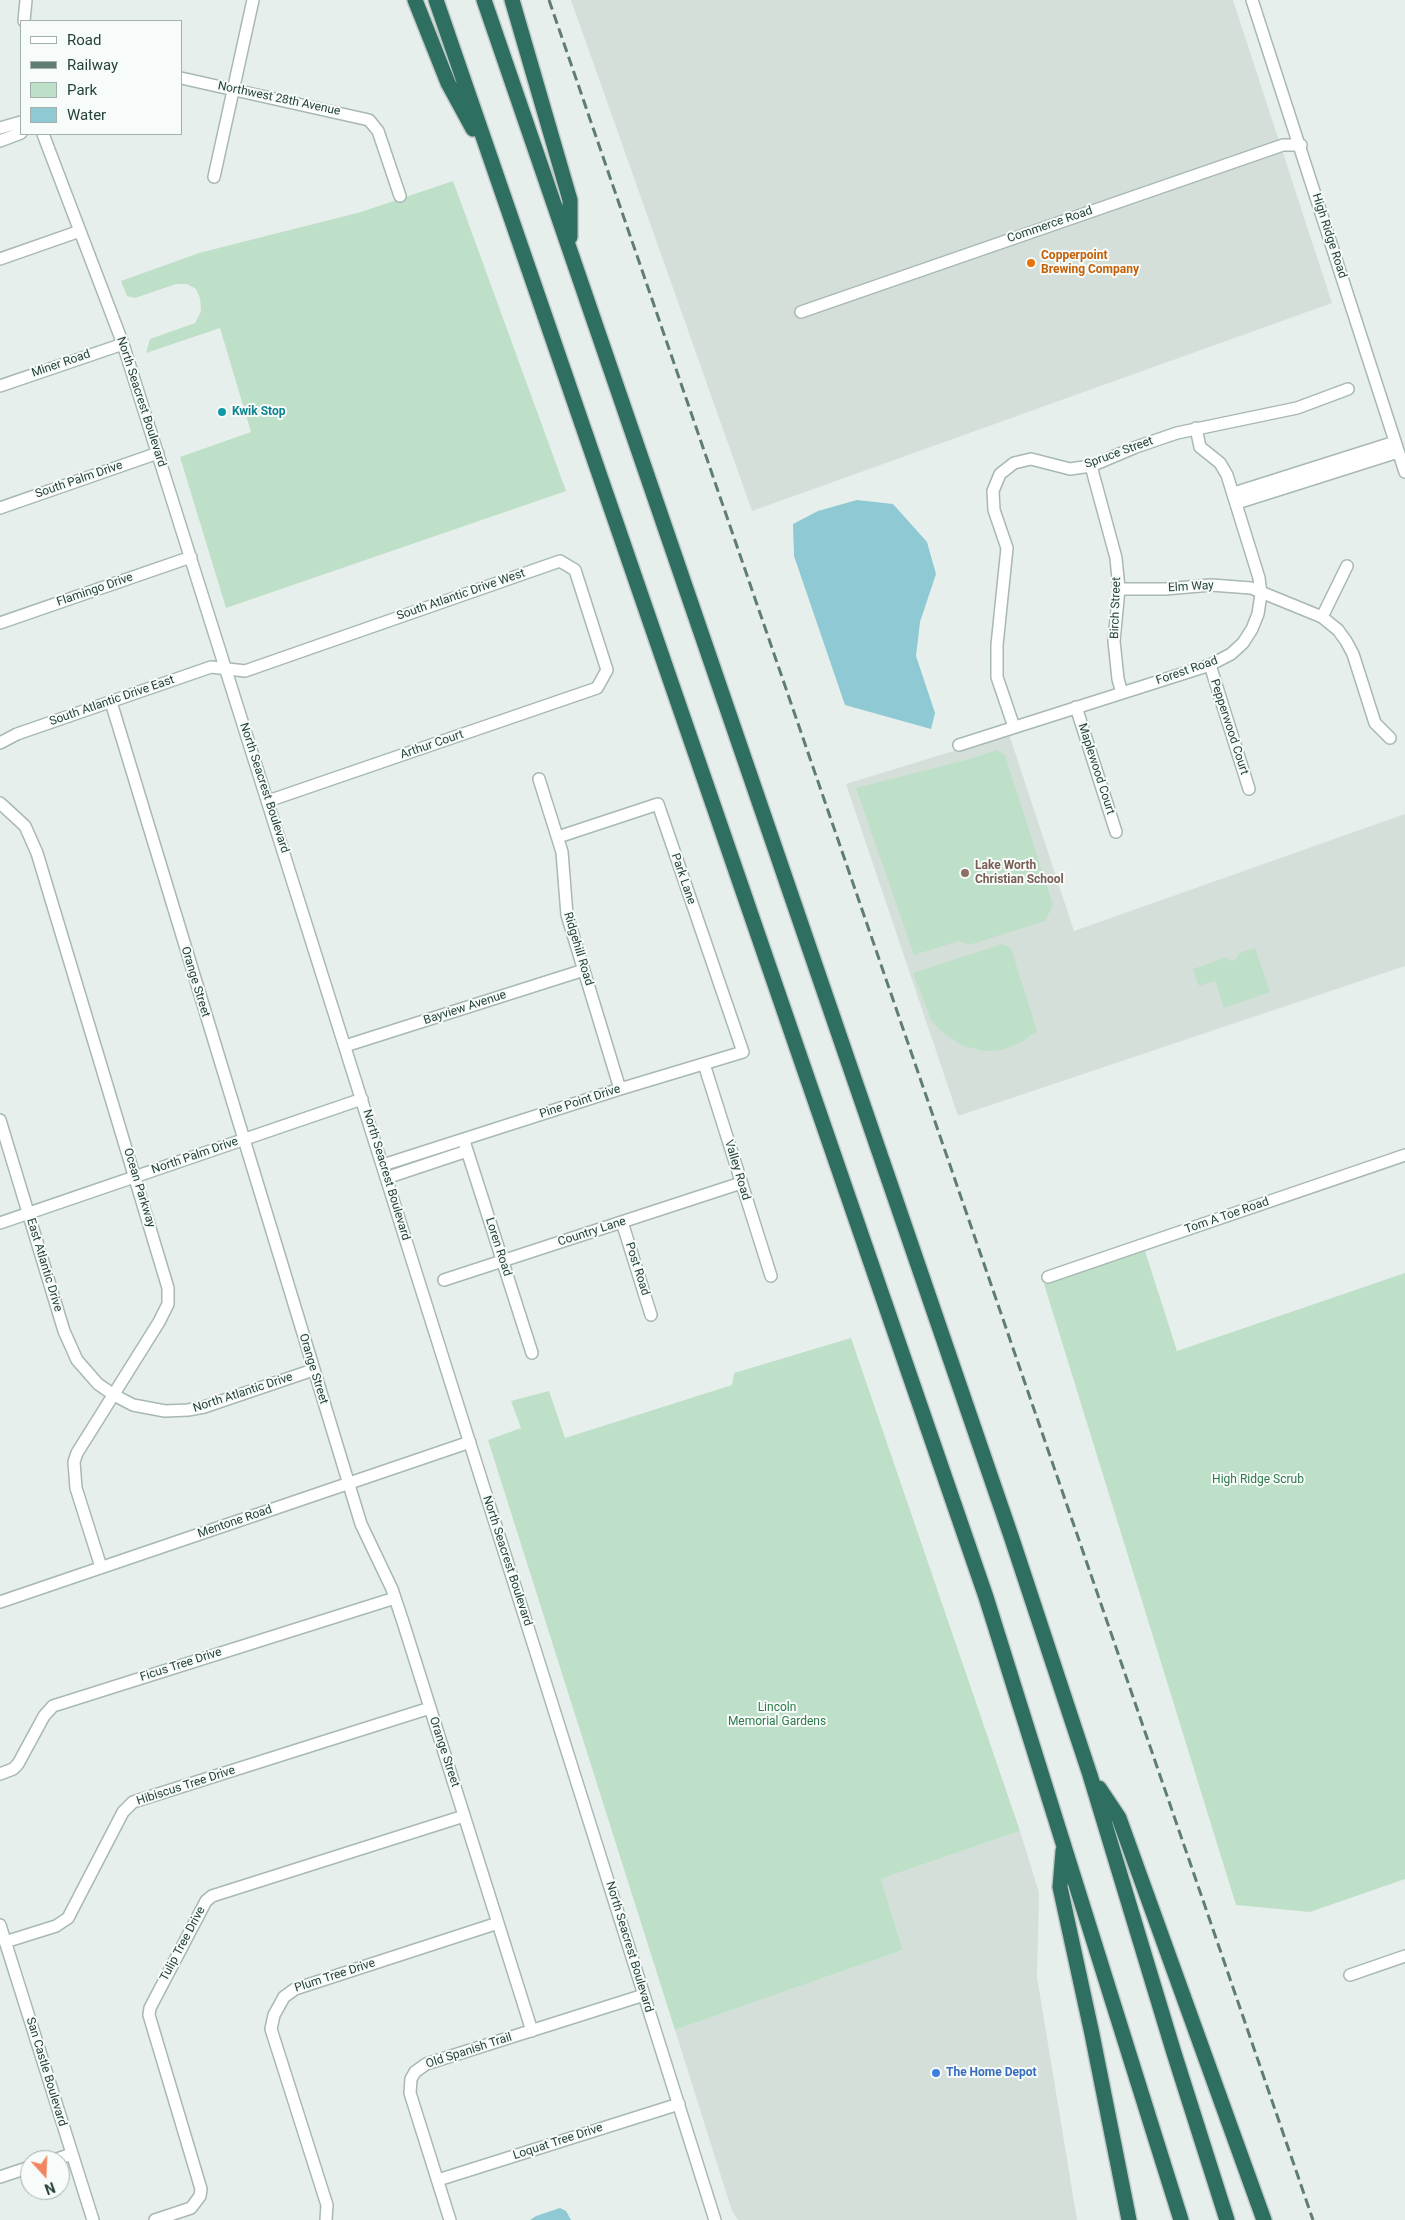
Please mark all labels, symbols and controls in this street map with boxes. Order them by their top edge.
legend [20,20,182,135]
text: Road [67,31,101,49]
text: Railway [67,56,118,74]
street label: Northwest 28th Avenue [216,79,342,119]
text: Park [67,81,97,99]
text: Water [67,106,106,124]
street label: High Ridge Road [1308,192,1350,280]
street label: Commerce Road [1005,204,1095,246]
place label: Copperpoint Brewing Company [1041,249,1139,277]
marker: Copperpoint Brewing Company [1025,257,1037,269]
street label: North Seacrest Boulevard [113,335,169,469]
street label: Miner Road [30,347,92,381]
place label: Kwik Stop [232,405,285,419]
marker: Kwik Stop [216,406,228,418]
street label: Spruce Street [1083,434,1155,472]
street label: South Palm Drive [33,458,125,502]
street label: South Atlantic Drive West [395,566,527,624]
street label: Flamingo Drive [55,570,135,610]
street label: Birch Street [1108,577,1124,639]
street label: Elm Way [1168,579,1214,595]
street label: Forest Road [1154,654,1220,688]
street label: South Atlantic Drive East [48,673,176,729]
street label: Pepperwood Court [1207,677,1251,777]
street label: North Seacrest Boulevard [236,721,292,855]
street label: Maplewood Court [1074,722,1118,816]
street label: Arthur Court [398,727,466,763]
street label: Park Lane [668,852,698,906]
place label: Lake Worth Christian School [975,859,1064,887]
marker: Lake Worth Christian School [959,867,971,879]
street label: Ridgehill Road [560,911,596,987]
street label: Orange Street [177,945,213,1019]
street label: Bayview Avenue [422,988,508,1028]
street label: Pine Point Drive [538,1082,622,1122]
street label: North Seacrest Boulevard [359,1108,413,1242]
street label: North Palm Drive [150,1134,240,1178]
street label: Valley Road [721,1138,753,1202]
street label: Ocean Parkway [120,1147,158,1229]
street label: Tom A Toe Road [1183,1195,1271,1237]
street label: Country Lane [556,1214,628,1250]
street label: East Atlantic Drive [23,1216,65,1314]
street label: Loren Road [482,1216,514,1278]
street label: Post Road [622,1241,652,1297]
street label: Orange Street [295,1332,331,1406]
street label: North Atlantic Drive [191,1370,295,1416]
park label: High Ridge Scrub [1212,1473,1304,1487]
street label: North Seacrest Boulevard [479,1494,535,1628]
street label: Mentone Road [196,1503,274,1541]
street label: Ficus Tree Drive [138,1645,224,1685]
park label: Lincoln Memorial Gardens [728,1701,826,1729]
street label: Orange Street [426,1715,462,1789]
street label: Hibiscus Tree Drive [135,1763,237,1809]
street label: North Seacrest Boulevard [602,1880,656,2014]
street label: Tulip Tree Drive [157,1904,209,1984]
street label: Plum Tree Drive [293,1956,377,1996]
street label: San Castle Boulevard [23,2016,69,2128]
street label: Old Spanish Trail [424,2030,514,2072]
place label: The Home Depot [946,2066,1037,2080]
marker: The Home Depot [930,2067,942,2079]
street label: Loquat Tree Drive [511,2121,605,2163]
north arrow [20,2150,70,2200]
text: N [42,2179,57,2197]

